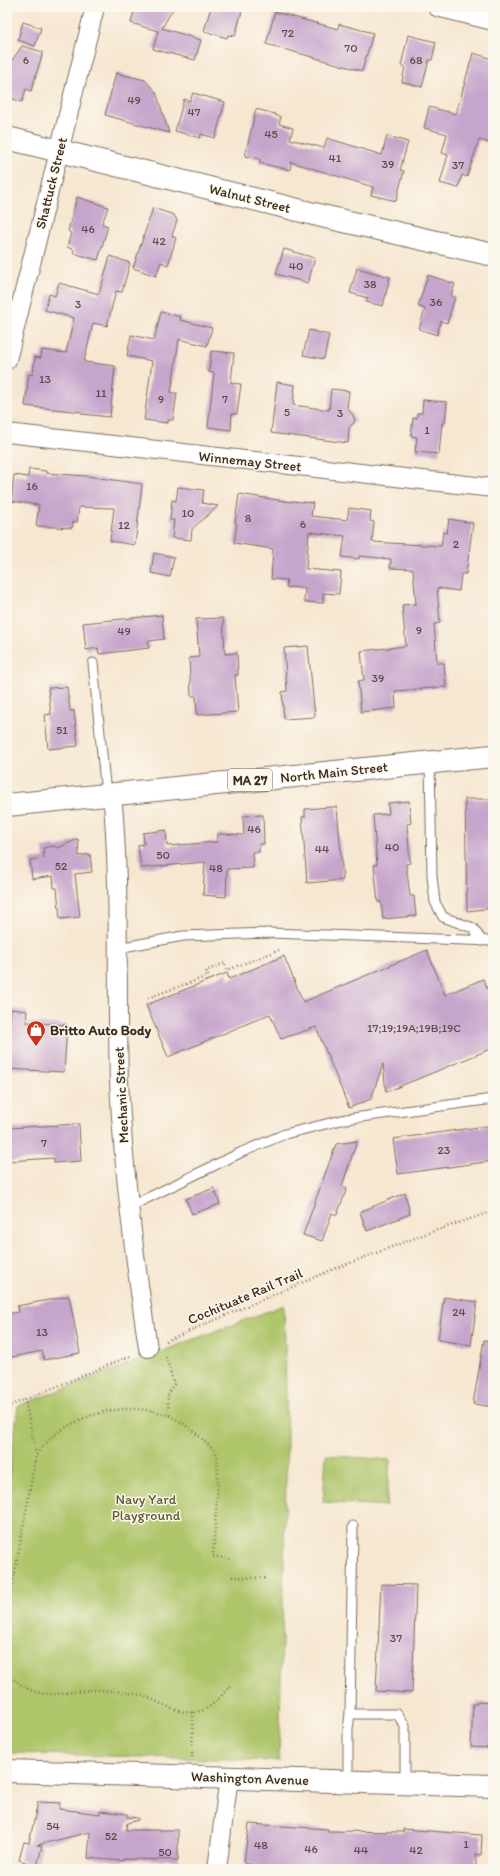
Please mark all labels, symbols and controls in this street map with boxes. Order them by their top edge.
house number: 72 [282,26,295,40]
house number: 70 [344,41,358,55]
house number: 6 [23,53,29,67]
house number: 68 [410,53,423,67]
house number: 49 [127,93,141,107]
house number: 47 [187,105,201,119]
house number: 45 [264,127,278,141]
street label: Shattuck Street [32,135,71,231]
house number: 41 [329,151,342,165]
house number: 39 [382,157,394,171]
house number: 37 [452,158,464,172]
street label: Walnut Street [207,180,292,217]
house number: 46 [81,222,95,236]
house number: 42 [152,234,166,248]
house number: 40 [289,259,303,273]
house number: 38 [363,277,377,291]
house number: 36 [430,295,442,309]
house number: 3 [75,297,82,311]
house number: 13 [39,372,52,386]
house number: 11 [95,386,107,400]
house number: 9 [158,392,164,406]
house number: 7 [222,392,228,406]
house number: 5 [284,405,290,419]
house number: 3 [337,406,344,420]
house number: 1 [424,423,430,437]
street label: Winnemay Street [198,448,302,475]
house number: 16 [26,479,38,493]
house number: 10 [182,506,194,520]
house number: 8 [245,511,252,525]
house number: 6 [300,517,306,531]
house number: 12 [118,518,131,532]
house number: 2 [453,537,460,551]
house number: 9 [416,623,422,637]
house number: 49 [117,624,131,638]
house number: 39 [372,671,384,685]
house number: 51 [56,723,68,737]
street label: North Main Street [279,758,389,787]
road number: MA 27 [228,769,272,791]
house number: 46 [247,822,261,836]
house number: 40 [385,840,399,854]
house number: 44 [315,842,329,856]
house number: 50 [156,848,170,862]
house number: 52 [55,859,68,873]
house number: 48 [209,861,223,875]
shop icon: Britto Auto Body [25,1019,47,1047]
house number: 17;19;19A;19B;19C [367,1021,461,1035]
place label: Britto Auto Body [50,1022,151,1039]
street label: Mechanic Street [110,1046,133,1144]
house number: 7 [41,1136,47,1150]
house number: 23 [438,1143,451,1157]
street label: Cochituate Rail Trail [185,1265,305,1328]
house number: 24 [452,1305,466,1319]
house number: 13 [36,1325,49,1339]
park label: Navy Yard Playground [112,1491,181,1524]
house number: 37 [390,1631,402,1645]
street label: Washington Avenue [191,1768,310,1789]
house number: 54 [46,1819,60,1833]
house number: 52 [105,1829,118,1843]
house number: 1 [463,1837,469,1851]
house number: 48 [254,1838,268,1852]
house number: 46 [304,1842,318,1856]
house number: 44 [354,1843,368,1857]
house number: 42 [409,1843,423,1857]
house number: 50 [158,1845,172,1859]

